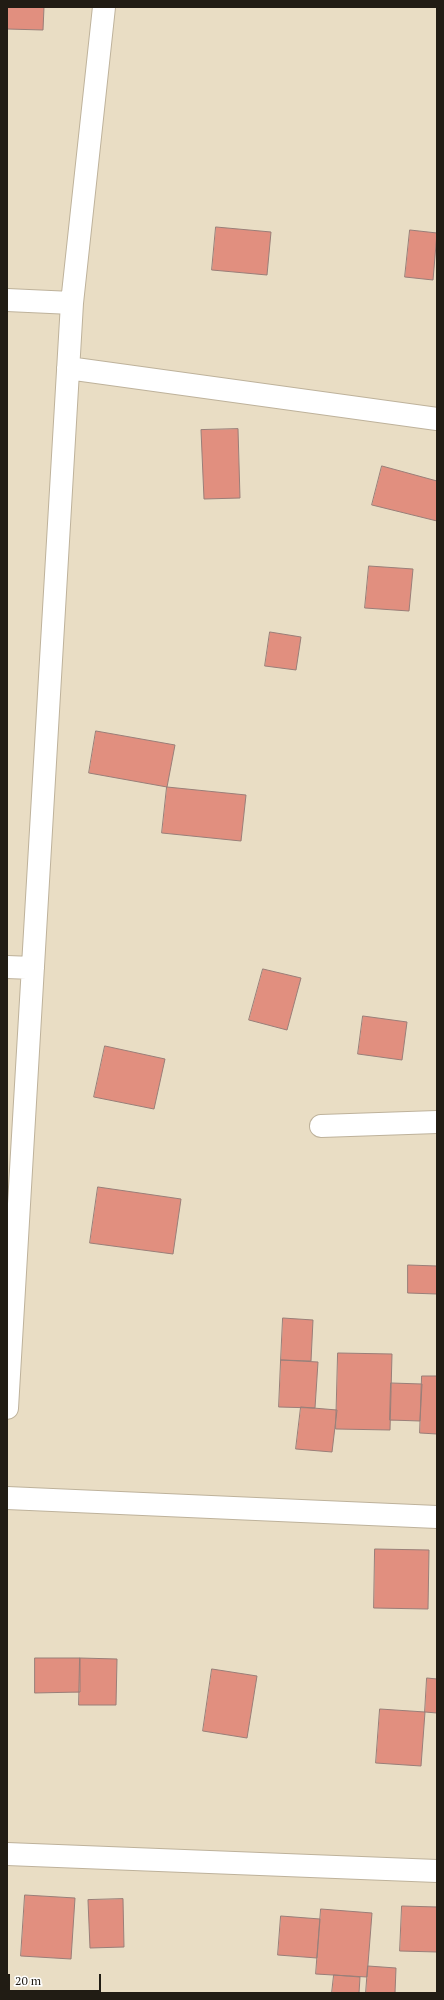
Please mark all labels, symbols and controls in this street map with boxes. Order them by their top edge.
scale bar [10,1966,103,1992]
text: 20 m [15,1973,41,1988]

